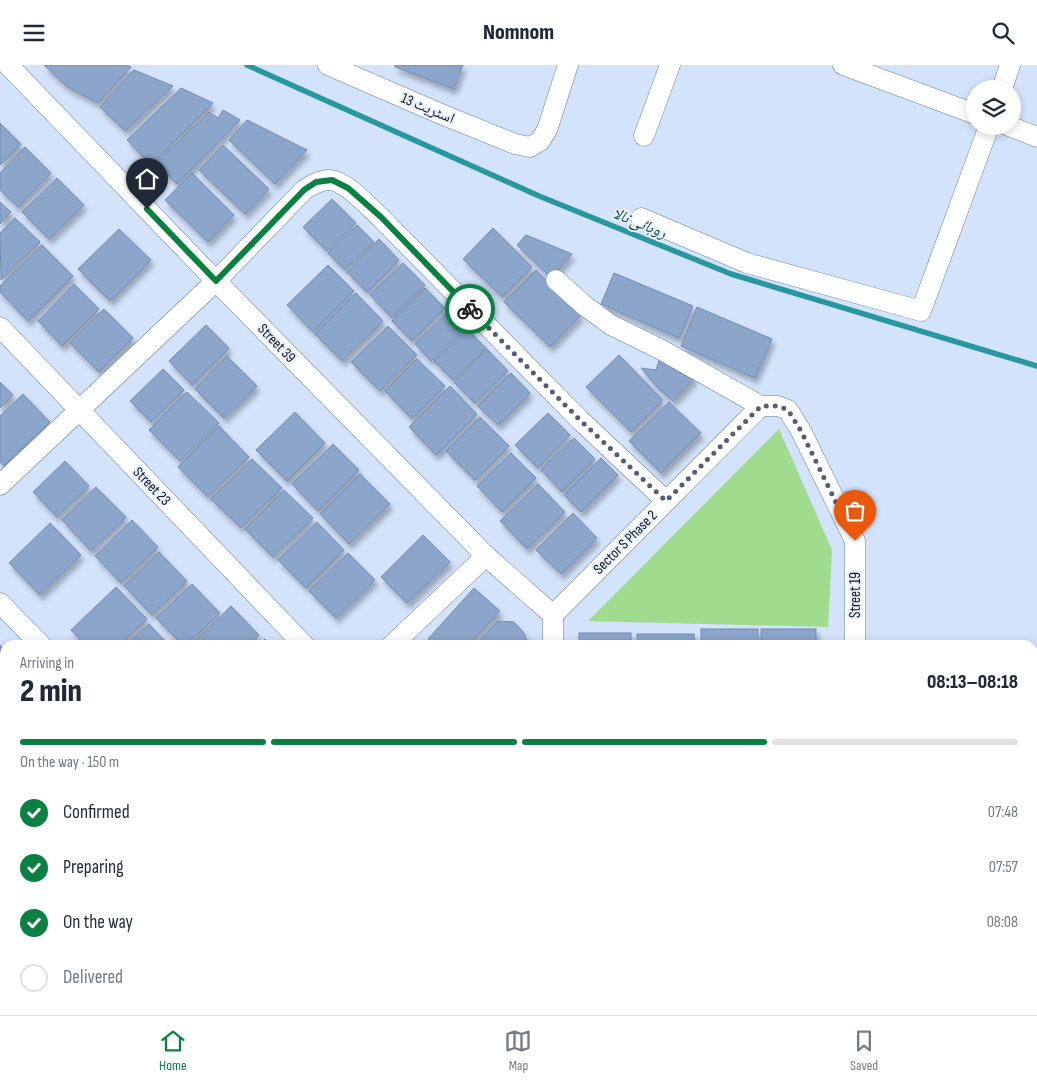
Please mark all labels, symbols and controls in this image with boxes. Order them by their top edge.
icon: menu [20,19,48,47]
text: Nomnom [483,19,554,46]
icon: search [989,19,1017,47]
map controls [966,80,1021,135]
button: layers [966,80,1021,135]
street label: اسٹریٹ 13 [398,89,457,128]
pin [126,158,168,209]
icon: home [133,165,161,193]
water label: روہائی نالا [610,204,669,243]
courier [445,284,495,334]
icon: bike [456,295,484,323]
street label: Street 39 [253,320,300,367]
street label: Street 23 [129,463,175,510]
pin [834,490,876,541]
icon: bag [841,497,869,525]
street label: Sector S Phase 2 [589,506,661,578]
street label: Street 19 [846,572,865,618]
text: Arriving in [20,654,74,673]
text: 08:13–08:18 [927,671,1018,694]
text: 2 min [20,672,82,711]
text: On the way · 150 m [20,753,119,772]
icon: check [20,799,48,827]
text: Confirmed [63,801,130,824]
text: 07:48 [988,803,1018,822]
icon: check [20,854,48,882]
text: Preparing [63,856,124,879]
text: 07:57 [989,858,1018,877]
icon: check [20,909,48,937]
text: On the way [63,911,133,934]
text: 08:08 [987,913,1018,932]
text: Delivered [63,966,123,989]
tab: Home [159,1027,187,1074]
tab: Map [504,1027,532,1074]
tab: Saved [850,1027,878,1074]

